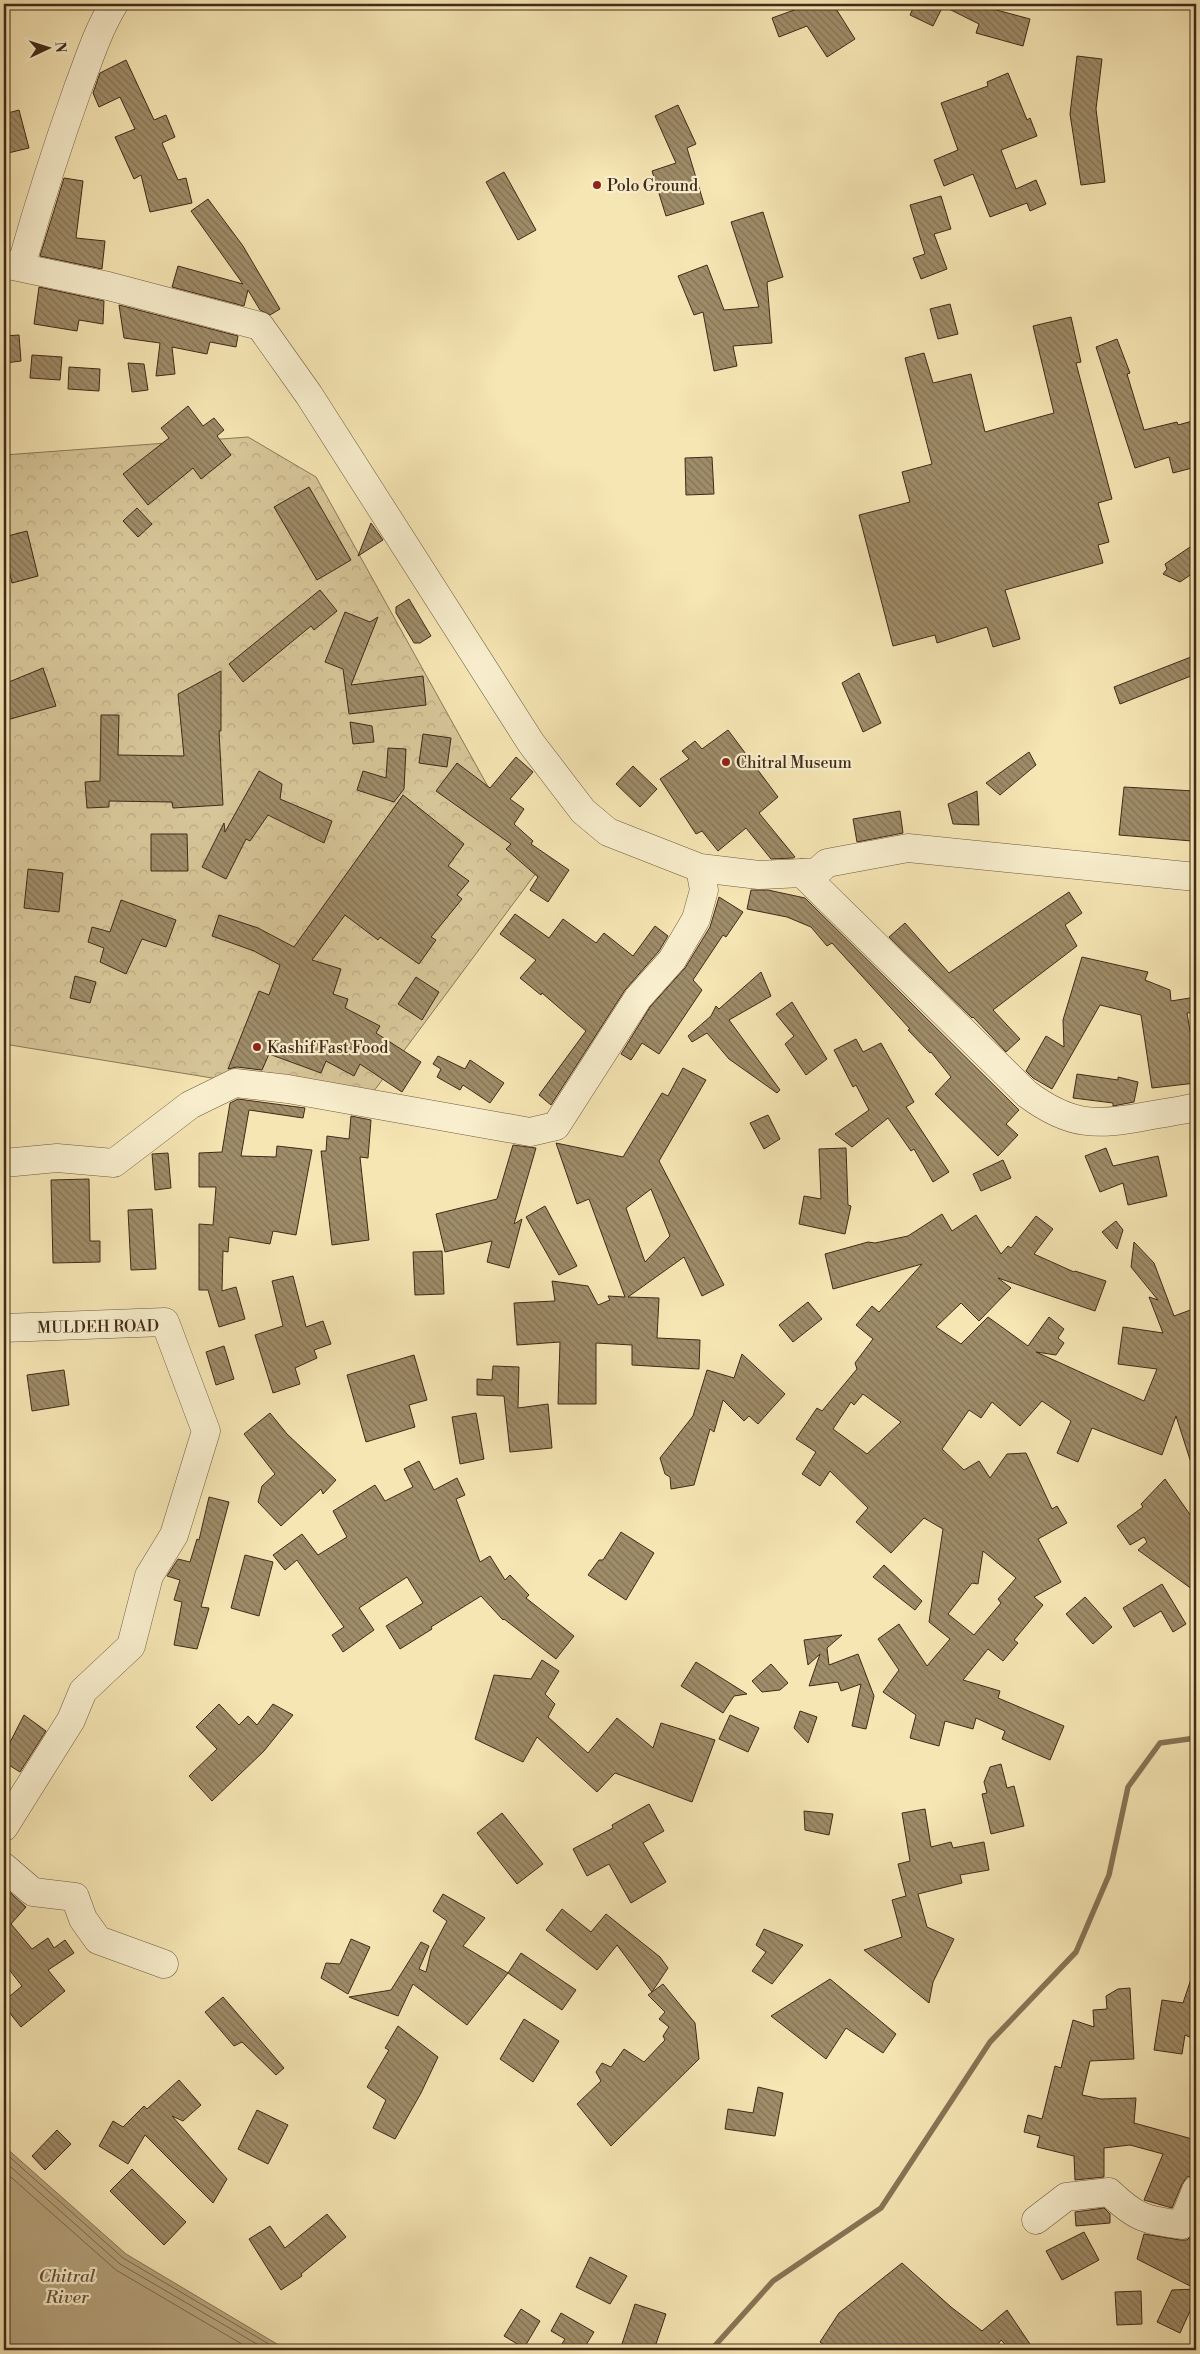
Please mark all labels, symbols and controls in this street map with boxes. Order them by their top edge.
north arrow [22,22,72,72]
text: N [51,41,69,53]
place label: Polo Ground [607,176,698,196]
marker: Polo Ground [591,179,603,191]
place label: Chitral Museum [736,753,852,773]
marker: Chitral Museum [720,756,732,768]
place label: Kashif Fast Food [267,1038,388,1058]
marker: Kashif Fast Food [251,1041,263,1053]
street label: MULDEH ROAD [37,1316,159,1338]
water label: Chitral River [39,2265,96,2309]

